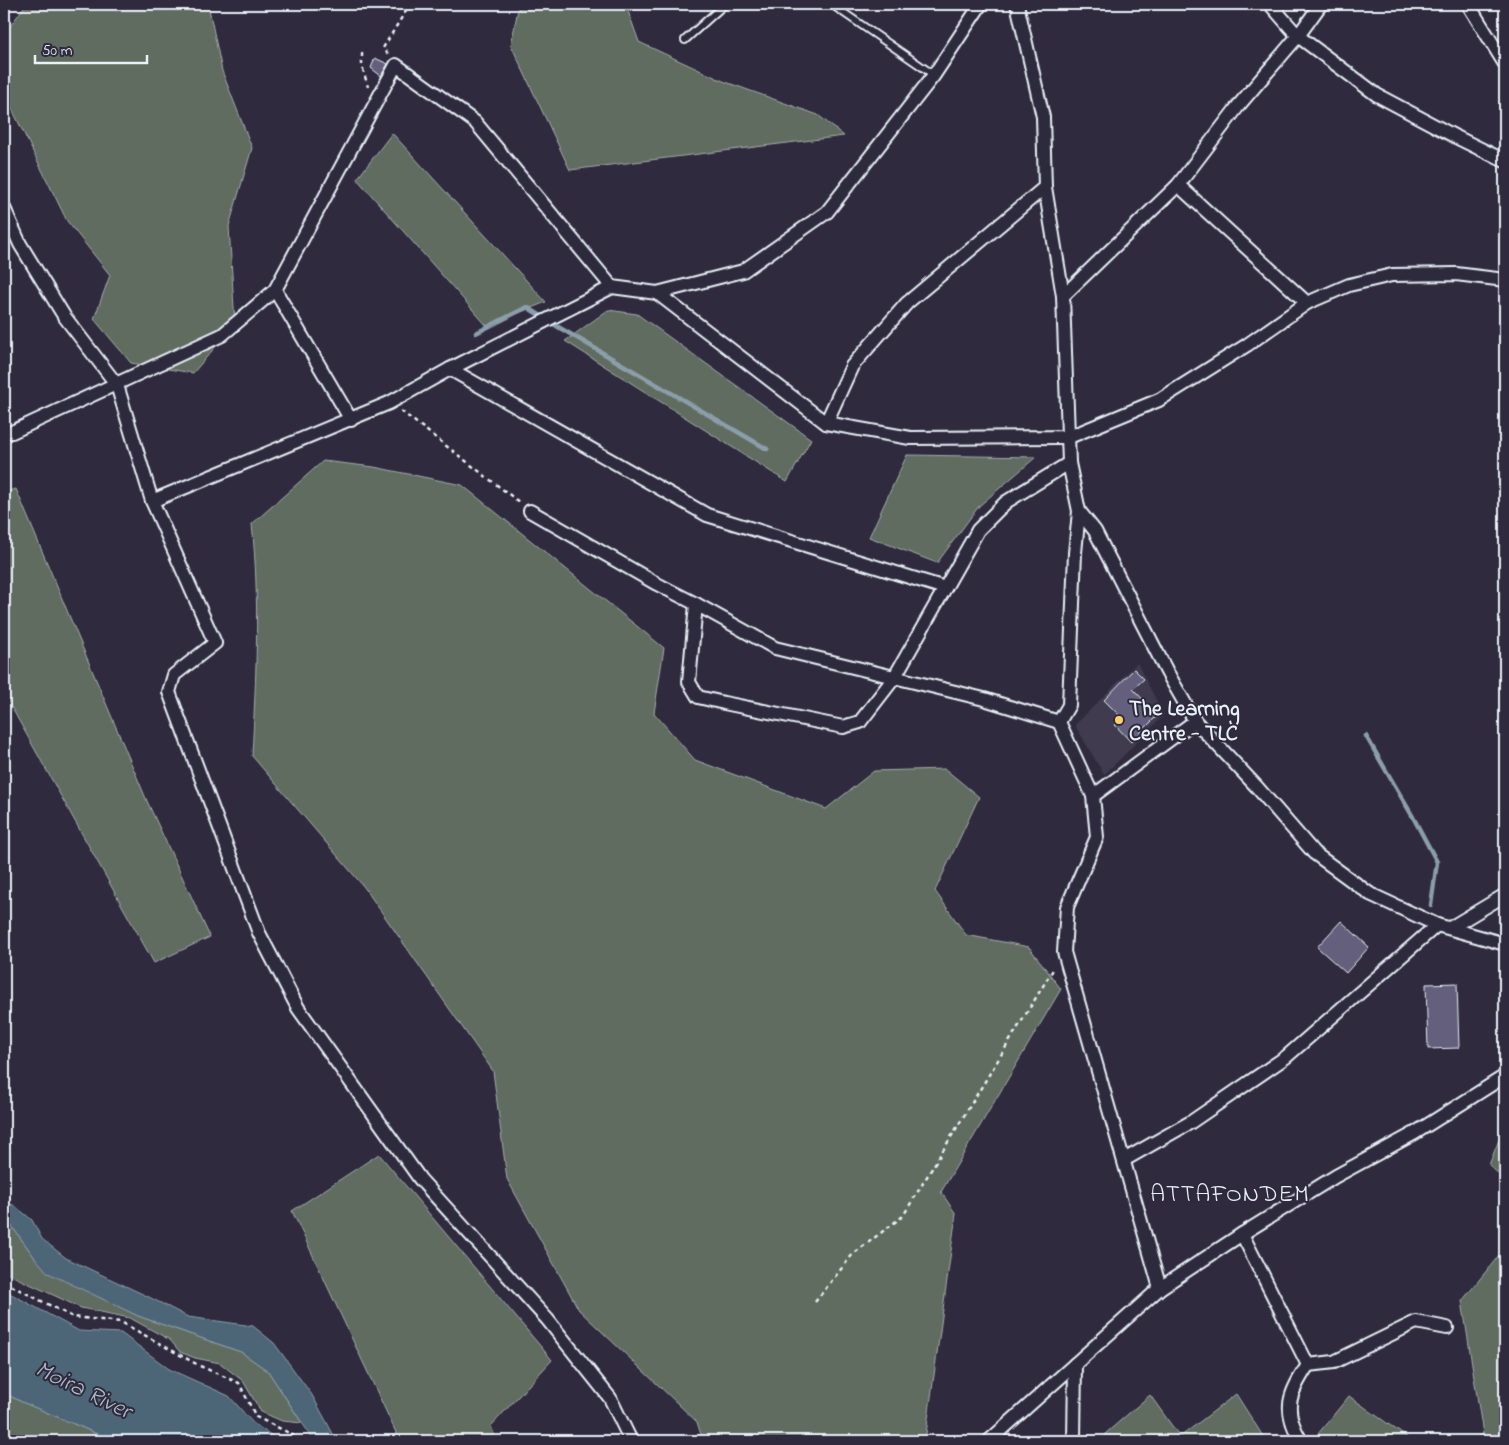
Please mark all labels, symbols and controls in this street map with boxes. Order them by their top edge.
scale bar [35,32,148,64]
text: 50 m [42,40,73,62]
place label: The Learning Centre - TLC [1129,694,1240,751]
marker: The Learning Centre - TLC [1113,714,1125,726]
district label: ATTAFONDEM [1150,1178,1310,1213]
water label: Moira River [29,1353,139,1431]

